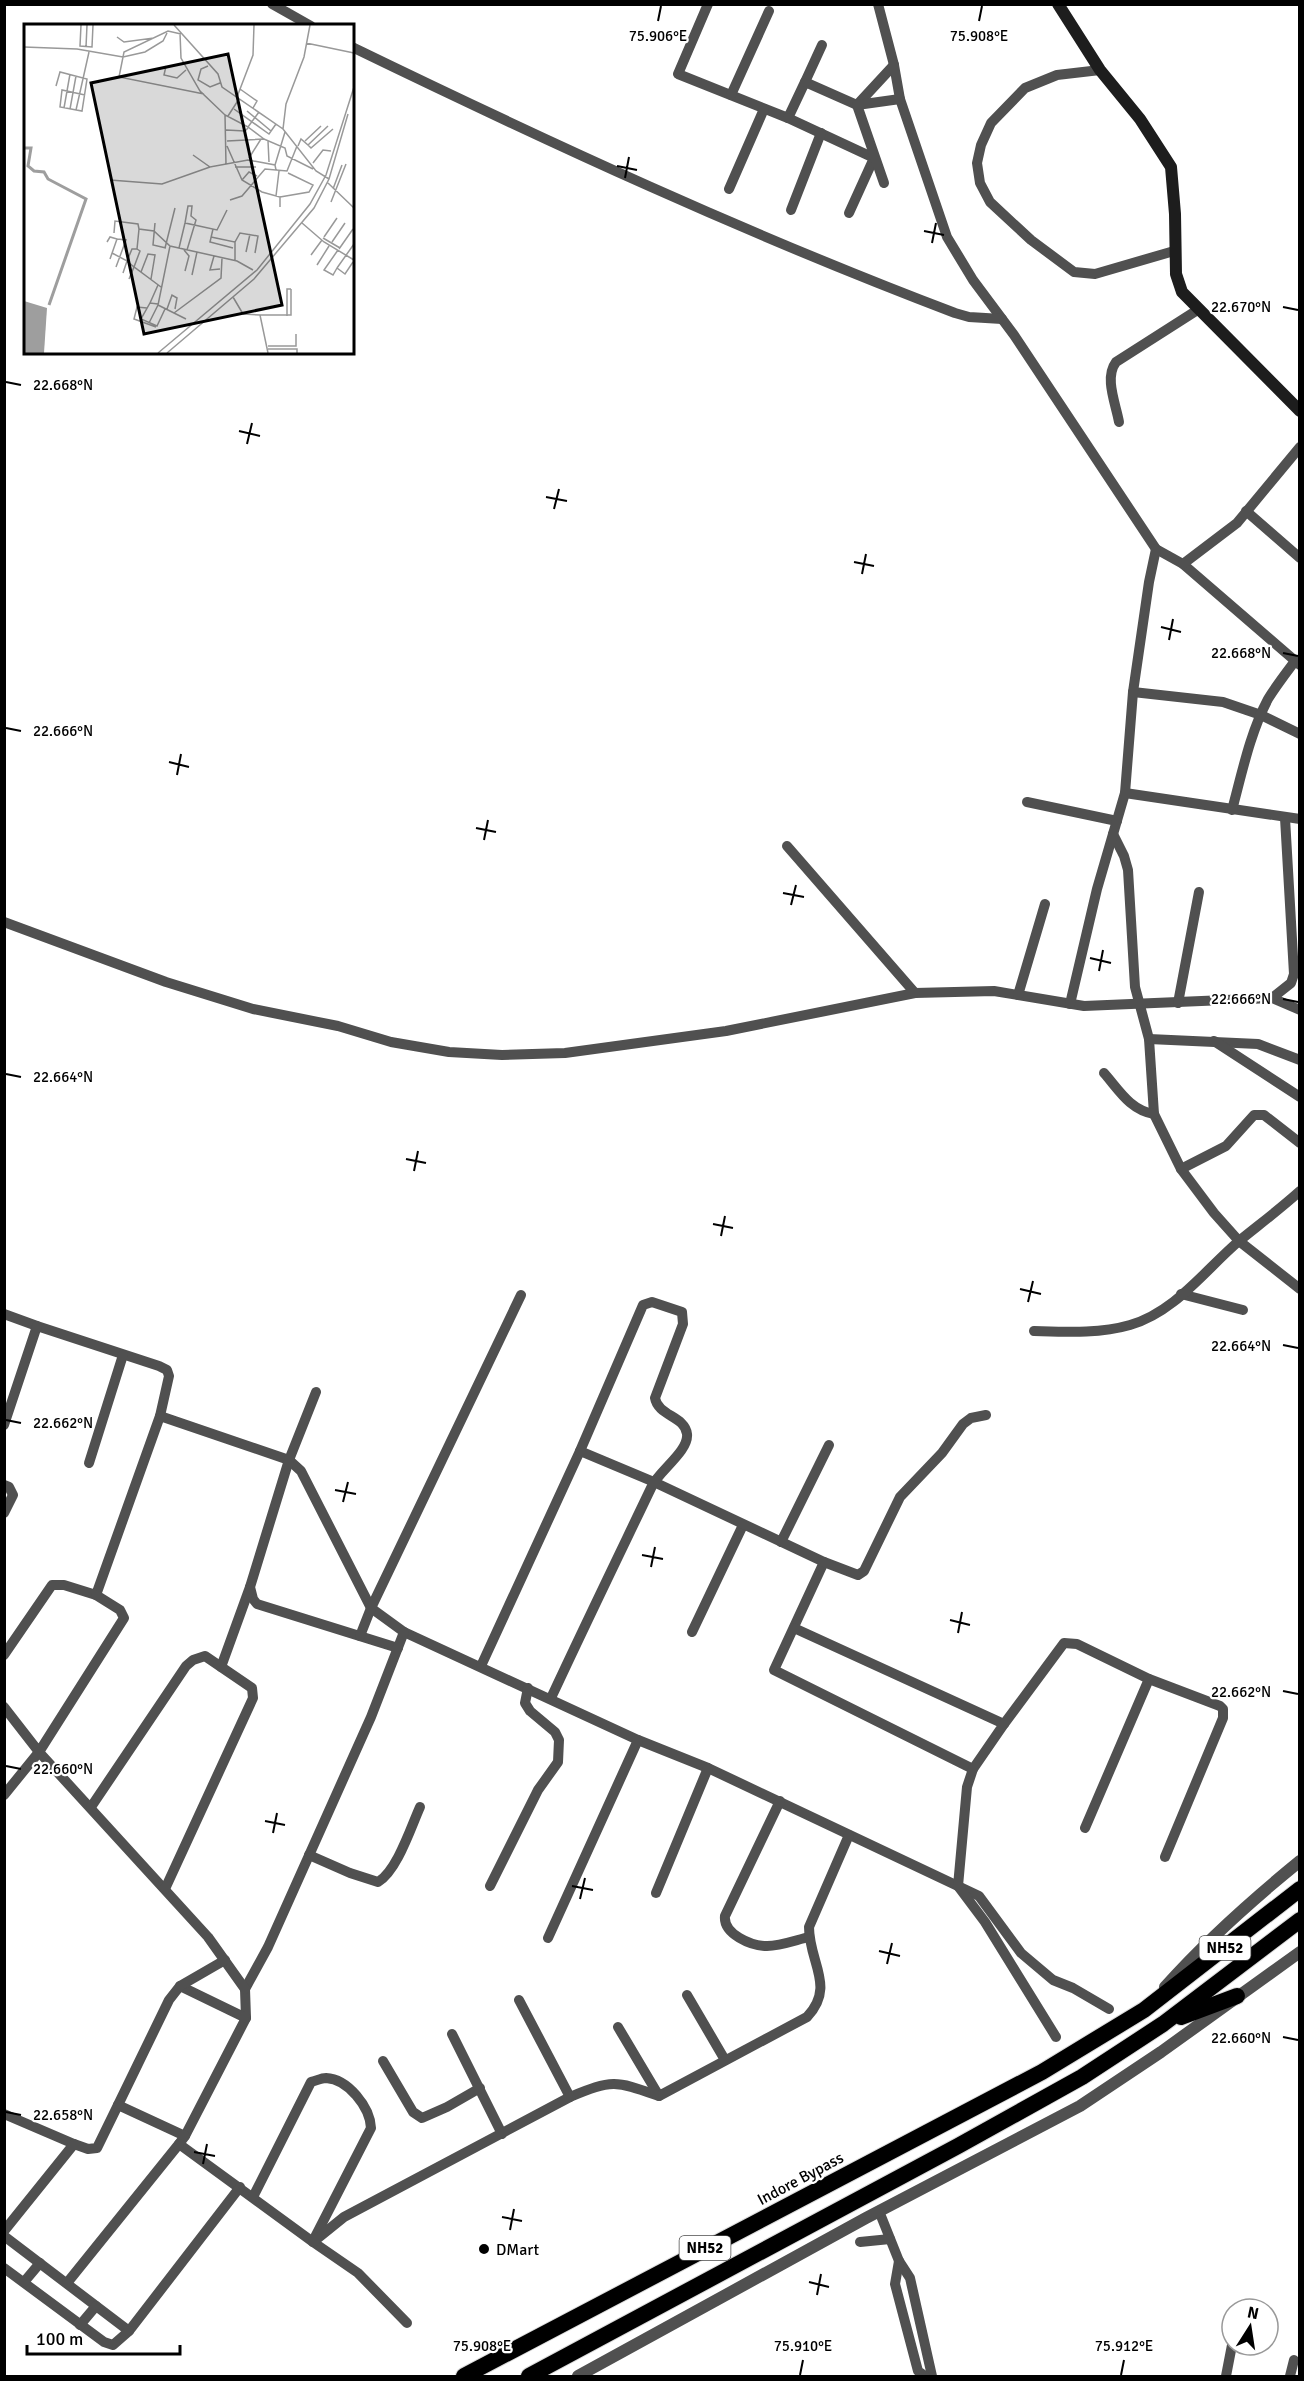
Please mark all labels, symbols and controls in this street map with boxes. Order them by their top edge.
inset map [24,24,354,354]
text: 75.906°E [629,27,687,45]
text: 75.908°E [950,27,1008,45]
text: 22.670°N [1211,298,1271,316]
text: 22.668°N [33,376,93,394]
text: 22.668°N [1211,644,1271,662]
text: 22.666°N [33,722,93,740]
text: 22.666°N [1211,990,1271,1008]
text: 22.664°N [33,1068,93,1086]
text: 22.664°N [1211,1337,1271,1355]
text: 22.662°N [33,1414,93,1432]
text: 22.662°N [1211,1683,1271,1701]
text: 22.660°N [33,1760,93,1778]
road number: NH52 [1200,1936,1250,1960]
text: 22.660°N [1211,2029,1271,2047]
text: 22.658°N [33,2106,93,2124]
street label: Indore Bypass [754,2148,847,2210]
road number: NH52 [680,2236,730,2260]
place label: DMart [496,2240,540,2260]
marker: DMart [477,2242,491,2256]
north arrow [1220,2297,1280,2357]
text: N [1245,2302,1260,2324]
scale bar [27,2318,180,2356]
text: 100 m [36,2328,83,2350]
text: 75.908°E [453,2337,511,2355]
text: 75.910°E [774,2337,832,2355]
text: 75.912°E [1095,2337,1153,2355]

